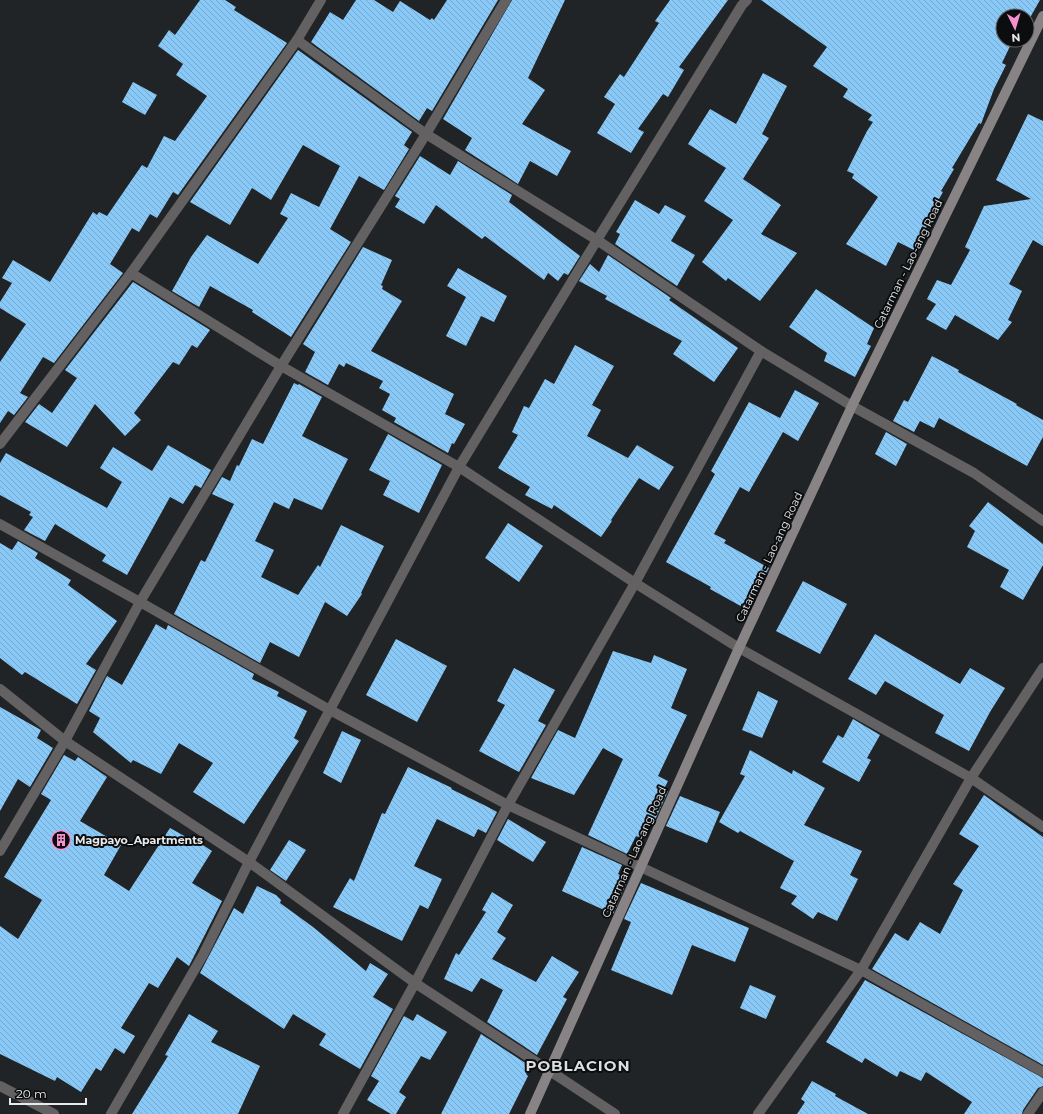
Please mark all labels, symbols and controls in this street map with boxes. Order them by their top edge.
north arrow [995,8,1035,48]
text: N [1011,31,1021,45]
street label: Catarman - Lao-ang Road [871,197,945,331]
street label: Catarman - Lao-ang Road [733,490,805,624]
street label: Catarman - Lao-ang Road [599,784,669,920]
building icon: Magpayo_Apartments [50,829,72,851]
place label: Magpayo_Apartments [75,833,203,847]
district label: POBLACION [525,1056,631,1075]
scale bar [10,1080,86,1106]
text: 20 m [16,1086,47,1101]

